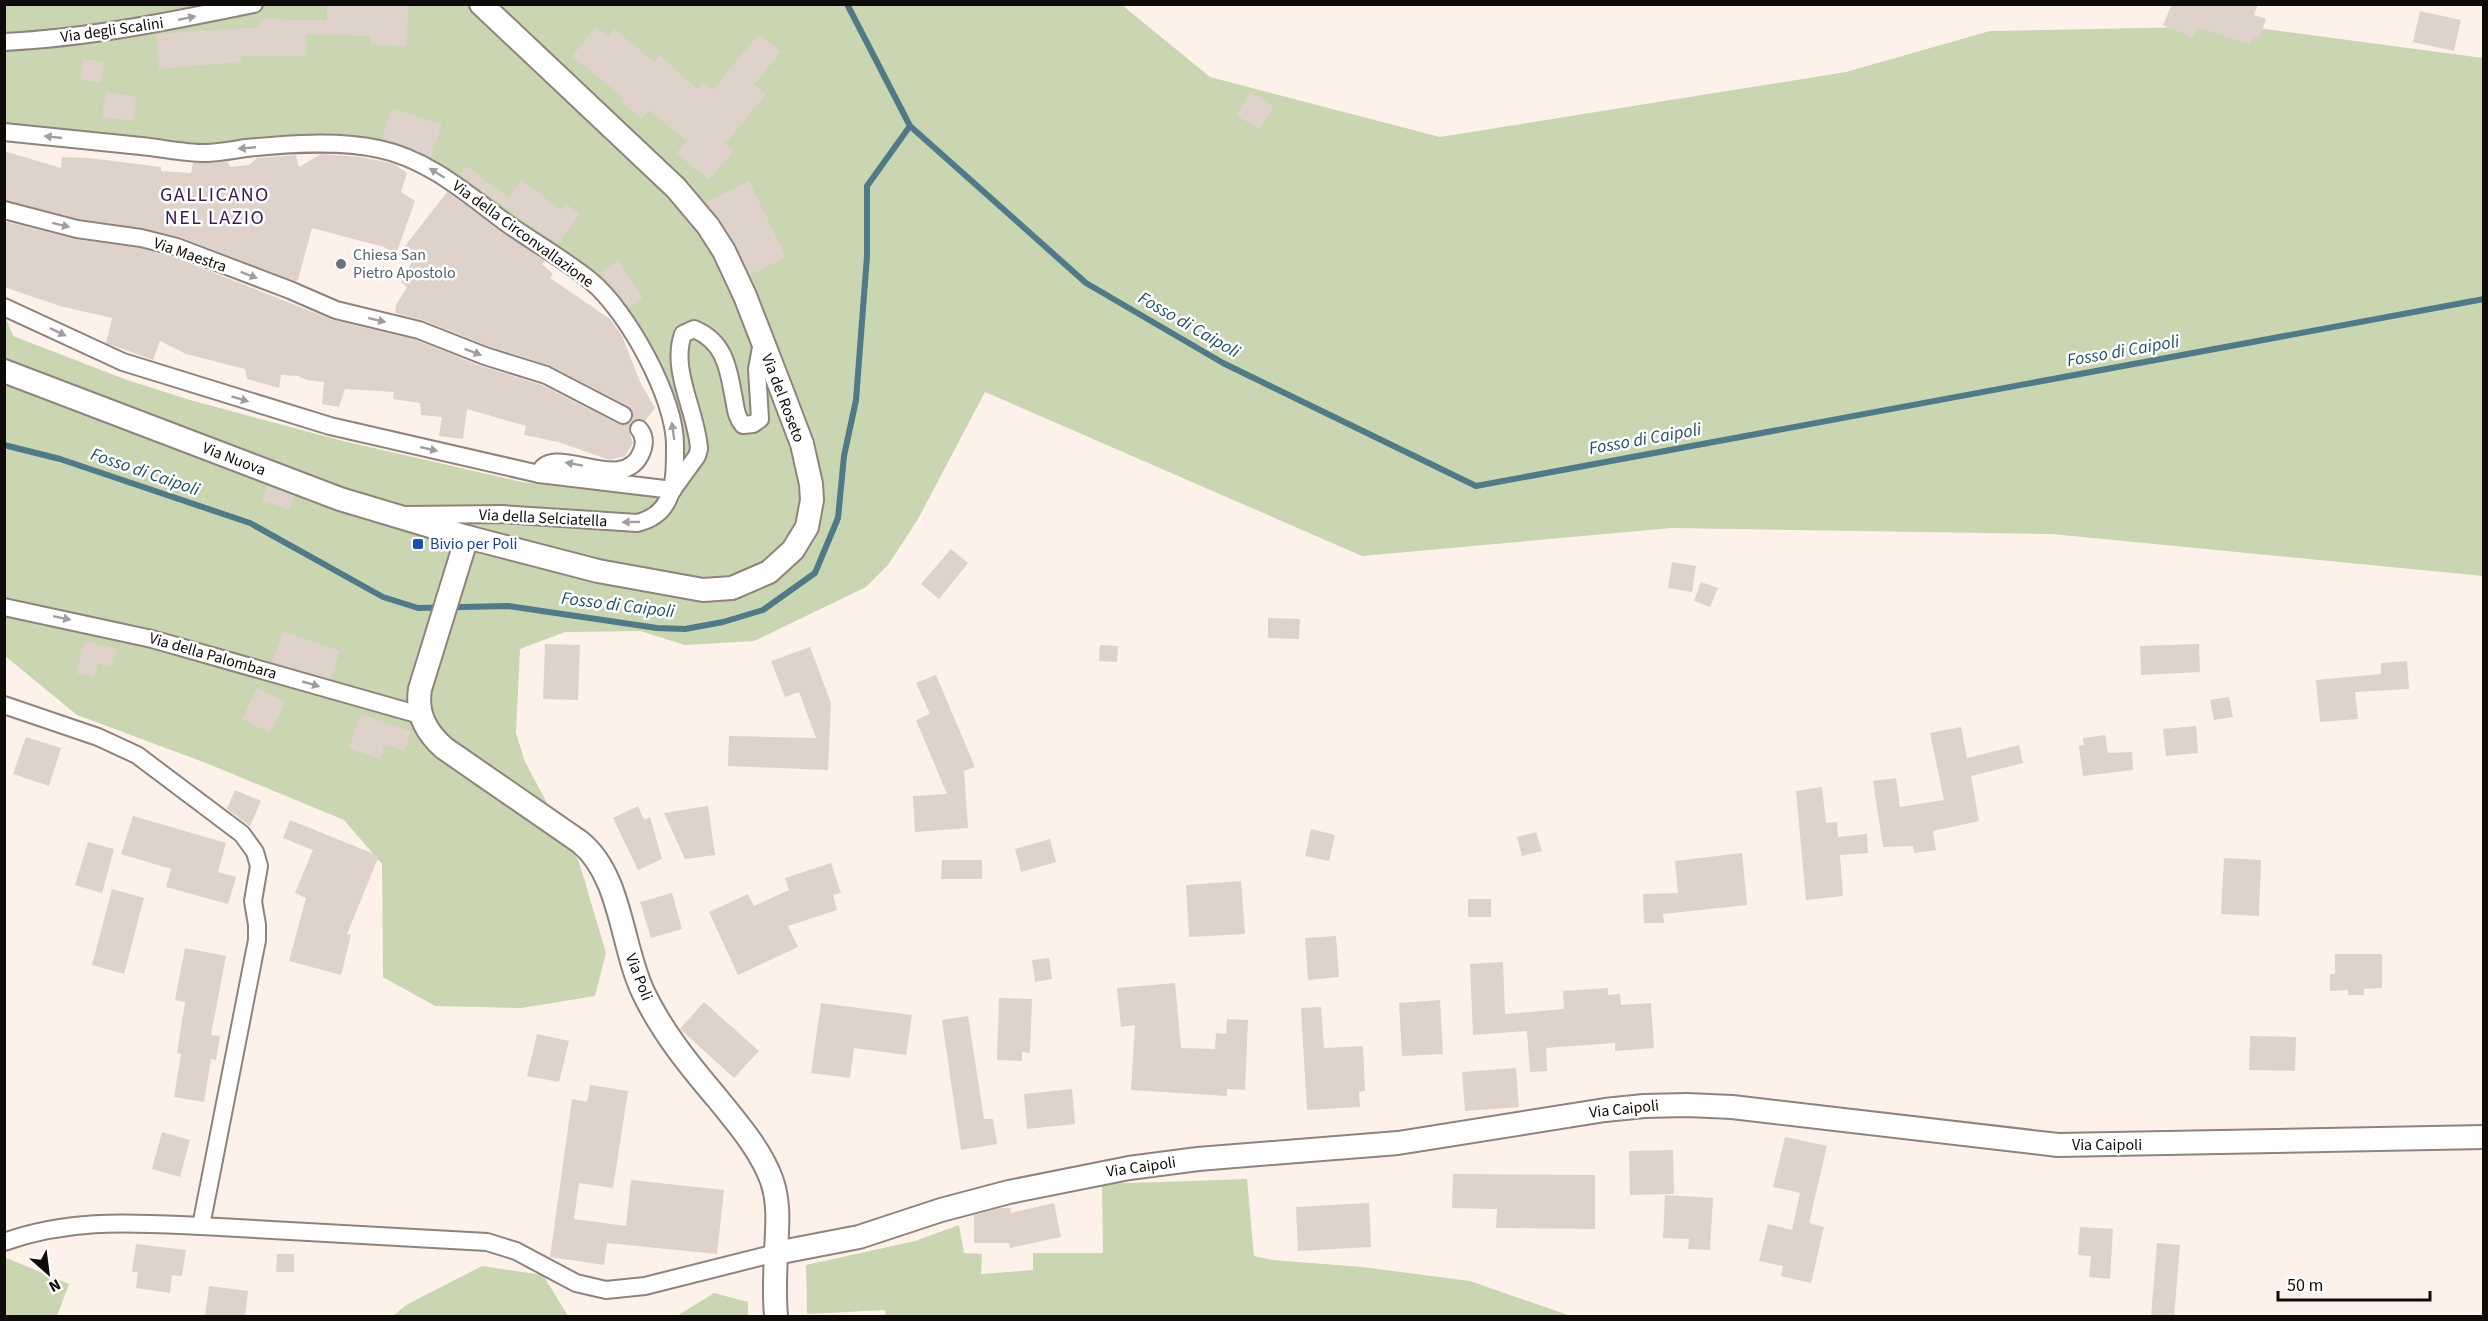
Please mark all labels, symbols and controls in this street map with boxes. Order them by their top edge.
street label: Via degli Scalini [59,12,165,48]
one-way arrow [178,13,197,22]
one-way arrow [44,132,63,142]
one-way arrow [238,144,257,153]
one-way arrow [428,168,445,179]
street label: Via della Circonvallazione [448,175,598,293]
district label: GALLICANO NEL LAZIO [160,181,270,232]
one-way arrow [52,220,70,230]
street label: Via Maestra [150,232,230,278]
place label: Chiesa San Pietro Apostolo [353,244,456,284]
marker: Chiesa San Pietro Apostolo [334,257,348,271]
one-way arrow [240,270,258,280]
water label: Fosso di Caipoli [1133,286,1245,365]
one-way arrow [368,316,386,326]
one-way arrow [49,327,66,337]
water label: Fosso di Caipoli [2065,329,2182,373]
one-way arrow [464,347,482,357]
street label: Via del Roseto [756,350,810,446]
one-way arrow [231,395,249,404]
water label: Fosso di Caipoli [1587,417,1704,461]
one-way arrow [669,422,678,441]
street label: Via Nuova [199,437,269,481]
water label: Fosso di Caipoli [87,442,204,503]
one-way arrow [419,444,438,454]
one-way arrow [564,459,583,468]
street label: Via della Selciatella [478,504,608,532]
one-way arrow [621,517,640,527]
place label: Bivio per Poli [430,533,518,555]
marker: Bivio per Poli [411,537,425,551]
water label: Fosso di Caipoli [560,586,677,624]
one-way arrow [53,614,72,623]
street label: Via della Palombara [146,627,280,685]
one-way arrow [302,680,320,689]
street label: Via Poli [620,950,658,1004]
street label: Via Caipoli [1588,1094,1660,1124]
street label: Via Caipoli [2072,1134,2142,1156]
street label: Via Caipoli [1105,1151,1177,1183]
north arrow [18,1243,78,1303]
scale bar [2278,1264,2430,1302]
text: N [45,1273,64,1298]
text: 50 m [2287,1273,2323,1298]

